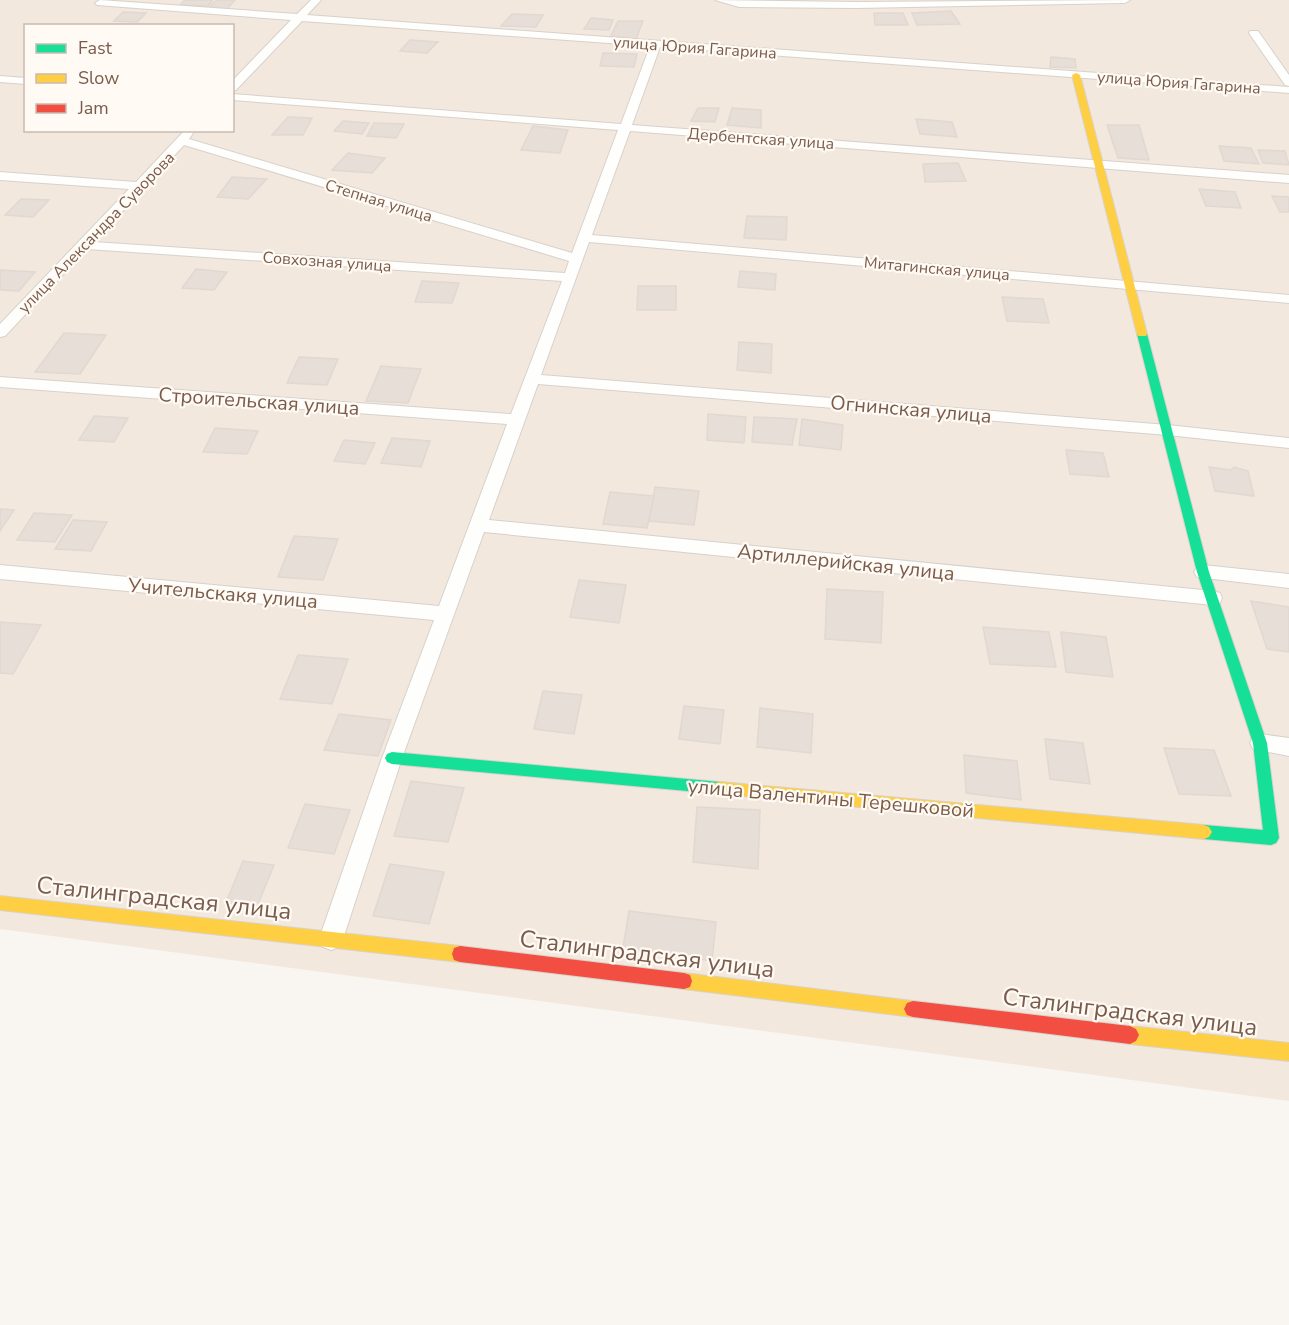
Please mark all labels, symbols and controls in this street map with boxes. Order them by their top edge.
legend [24,24,234,132]
street label: улица Юрия Гагарина [612,31,778,65]
text: Fast [78,36,113,60]
text: Slow [78,66,119,90]
street label: улица Юрия Гагарина [1096,66,1262,100]
text: Jam [77,96,109,120]
street label: Дербентская улица [687,123,835,155]
street label: улица Александра Суворова [14,147,180,318]
street label: Степная улица [322,174,435,228]
street label: Совхозная улица [262,247,392,277]
street label: Митагинская улица [863,252,1011,286]
street label: Строительская улица [157,381,360,422]
street label: Огнинская улица [829,389,993,430]
street label: Артиллерийская улица [736,538,956,587]
street label: Учительскакя улица [126,572,319,615]
street label: улица Валентины Терешковой [687,773,975,824]
street label: Сталинградская улица [35,869,293,927]
street label: Сталинградская улица [518,922,776,986]
street label: Сталинградская улица [1001,980,1259,1044]

